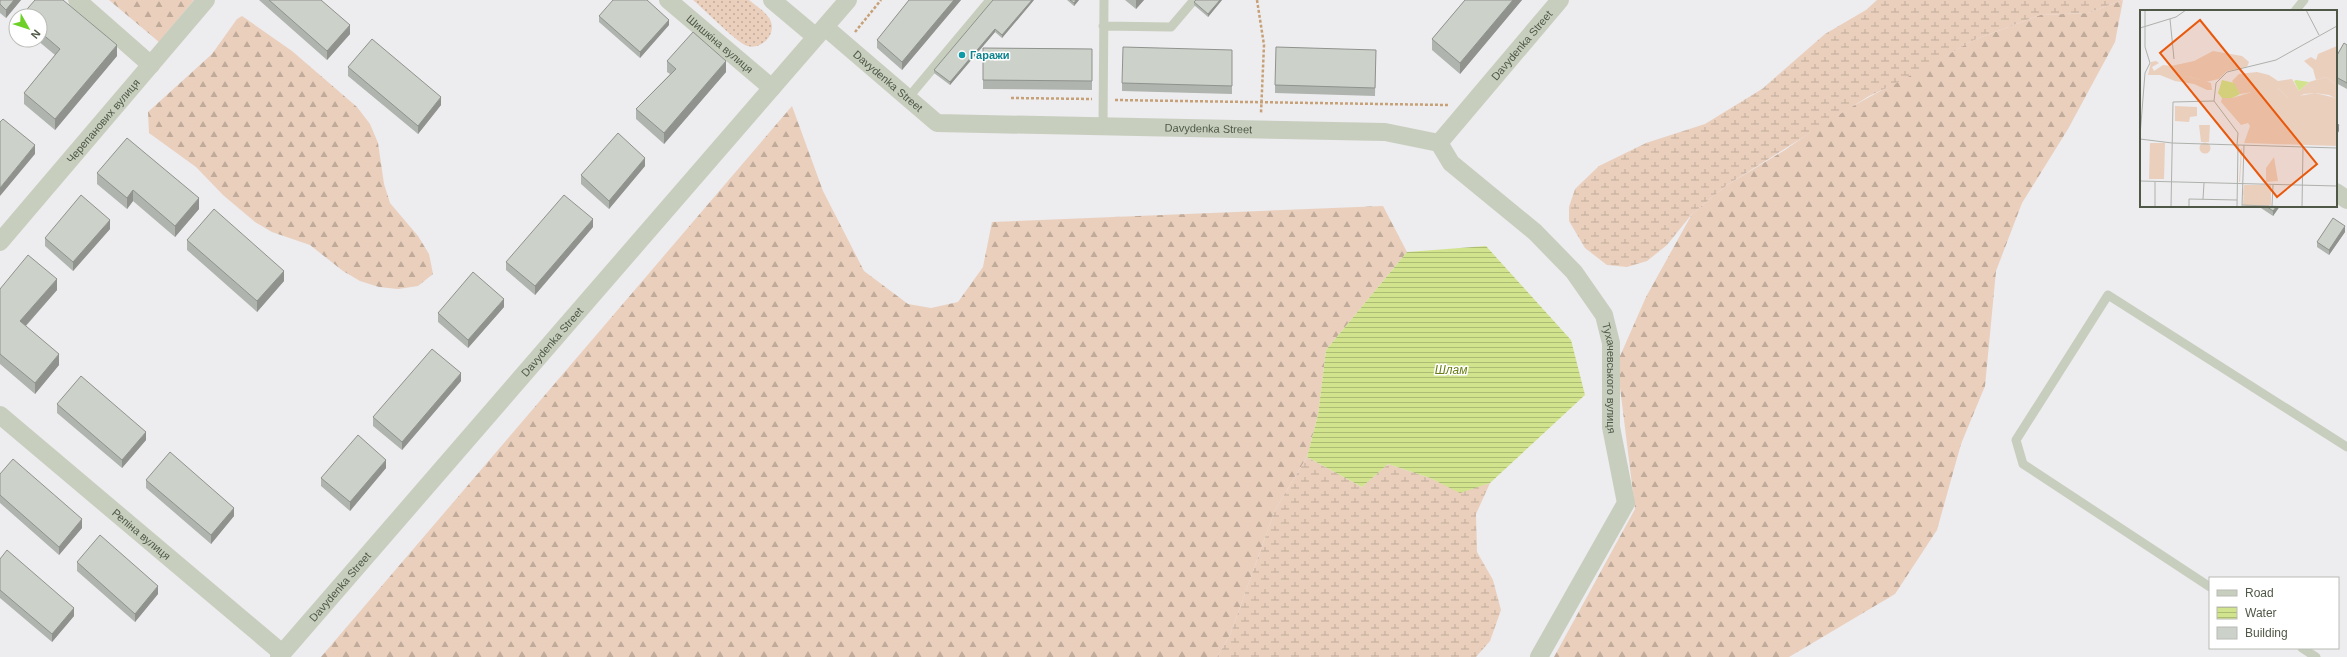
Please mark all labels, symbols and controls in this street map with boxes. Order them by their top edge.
north arrow [8,8,48,48]
street label: Davydenka Street [1489,8,1555,83]
inset map [2140,10,2337,207]
street label: Шишкiна вулиця [684,12,756,75]
text: N [29,27,43,41]
street label: Davydenka Street [851,48,925,114]
place label: Гаражи [970,49,1010,61]
marker: Гаражи [957,50,967,60]
street label: Черепанових вулиця [64,77,142,165]
street label: Davydenka Street [1165,122,1252,135]
street label: Davydenka Street [519,305,585,379]
street label: Тухачевського вулиця [1600,321,1618,435]
water label: Шлам [1435,363,1467,377]
street label: Репiна вулиця [110,506,173,562]
street label: Davydenka Street [307,550,373,624]
legend [2209,577,2339,649]
text: Road [2245,586,2274,600]
text: Water [2245,606,2277,620]
text: Building [2245,626,2288,640]

